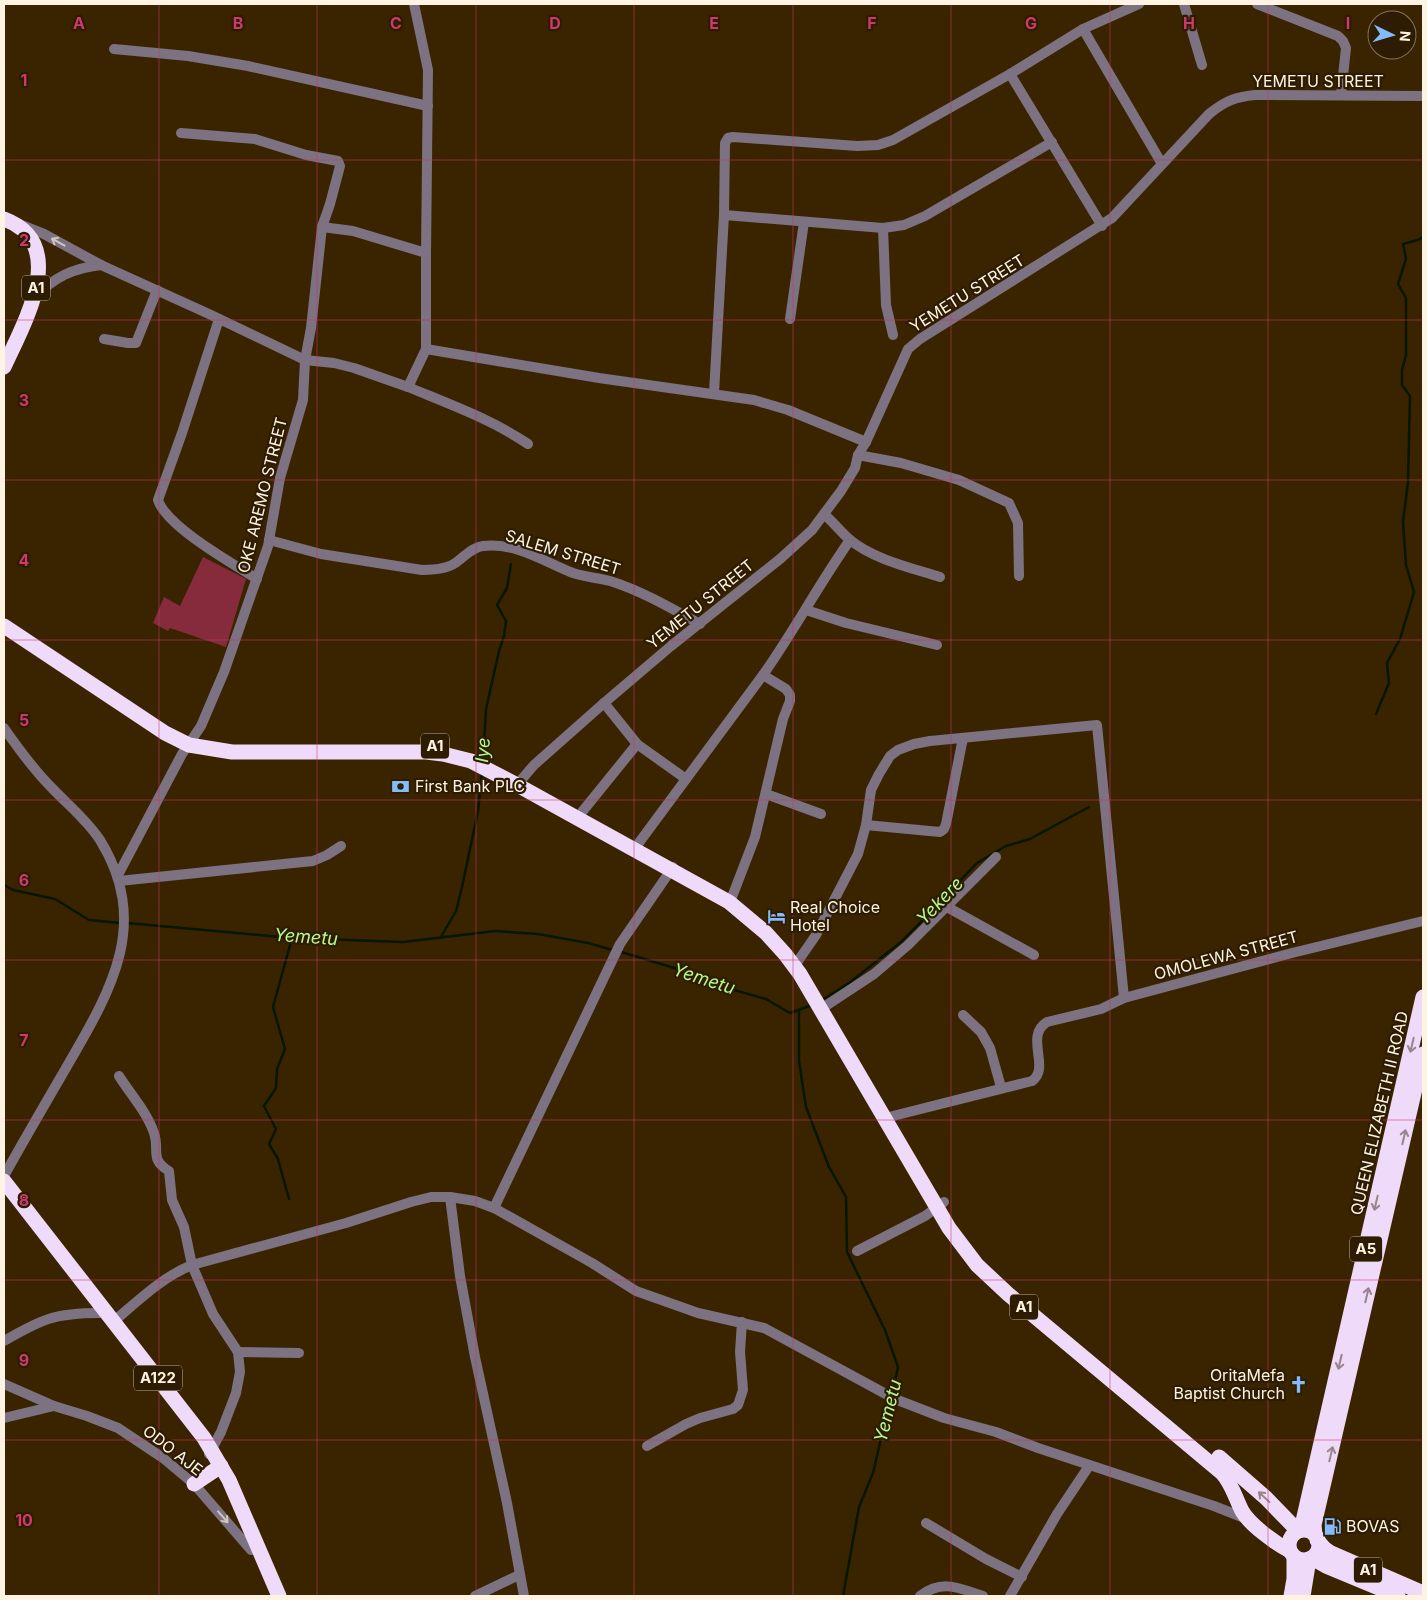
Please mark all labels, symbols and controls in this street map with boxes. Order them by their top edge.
north arrow [1367,10,1417,60]
text: A [73,13,85,33]
text: B [233,13,243,33]
text: C [390,13,402,33]
text: D [549,13,561,33]
text: E [709,13,719,33]
text: F [867,13,877,33]
text: G [1025,13,1037,33]
text: H [1183,13,1195,33]
text: I [1346,13,1350,33]
text: N [1397,30,1414,42]
text: 1 [21,70,27,90]
street label: YEMETU STREET [1252,71,1384,91]
text: 2 [19,230,29,250]
one-way arrow [51,237,66,247]
street label: YEMETU STREET [906,250,1028,336]
road number: A1 [22,276,50,300]
text: 3 [19,390,29,410]
street label: OKE AREMO STREET [233,415,291,575]
street label: SALEM STREET [503,525,623,579]
text: 4 [19,550,30,570]
street label: YEMETU STREET [643,555,757,653]
text: 5 [19,710,29,730]
road number: A1 [421,734,449,758]
water label: Iye [471,737,494,763]
bank icon: First Bank PLC [391,776,411,796]
place label: First Bank PLC [415,776,525,796]
text: 6 [19,870,29,890]
water label: Yekere [912,873,967,929]
place label: Real Choice Hotel [790,897,880,935]
hotel icon: Real Choice Hotel [766,906,786,926]
water label: Yemetu [273,924,339,949]
street label: OMOLEWA STREET [1152,926,1300,984]
water label: Yemetu [671,959,738,998]
street label: QUEEN ELIZABETH II ROAD [1346,1009,1412,1217]
text: 7 [19,1030,29,1050]
one-way arrow [1407,1036,1416,1052]
one-way arrow [1400,1129,1409,1145]
text: 8 [19,1190,29,1210]
one-way arrow [1371,1195,1380,1211]
road number: A5 [1350,1236,1382,1262]
one-way arrow [1363,1288,1373,1304]
road number: A1 [1010,1294,1038,1320]
text: 9 [19,1350,29,1370]
one-way arrow [1335,1353,1344,1369]
place label: OritaMefa Baptist Church [1173,1365,1285,1403]
road number: A122 [134,1366,182,1390]
church icon: OritaMefa Baptist Church [1289,1374,1309,1394]
water label: Yemetu [870,1377,906,1444]
street label: ODO AJE [139,1420,207,1480]
one-way arrow [1327,1446,1336,1462]
one-way arrow [1257,1491,1270,1503]
text: 10 [15,1510,33,1530]
one-way arrow [217,1511,228,1524]
fuel station icon: BOVAS [1322,1516,1342,1536]
place label: BOVAS [1346,1516,1399,1536]
road number: A1 [1354,1558,1382,1582]

